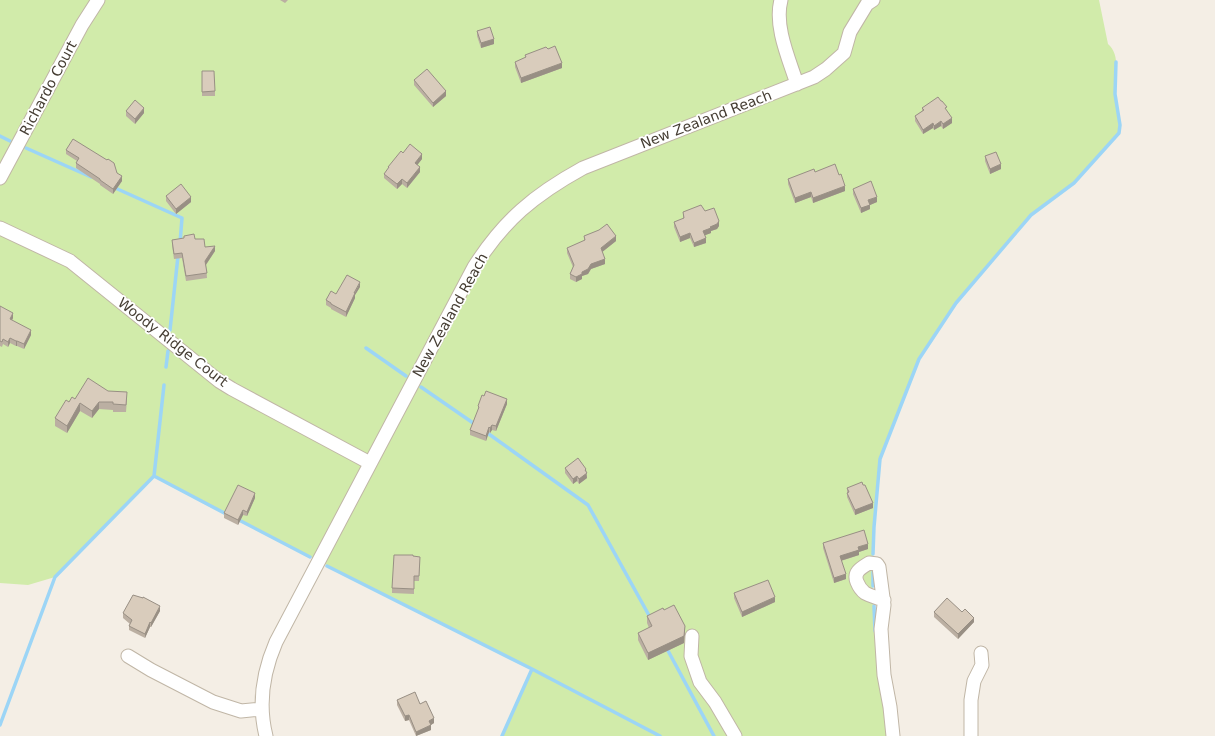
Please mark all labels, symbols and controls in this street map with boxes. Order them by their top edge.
street label: Richardo Court [16,38,80,138]
street label: New Zealand Reach [638,87,774,151]
street label: New Zealand Reach [409,250,491,380]
street label: Woody Ridge Court [115,294,231,390]

